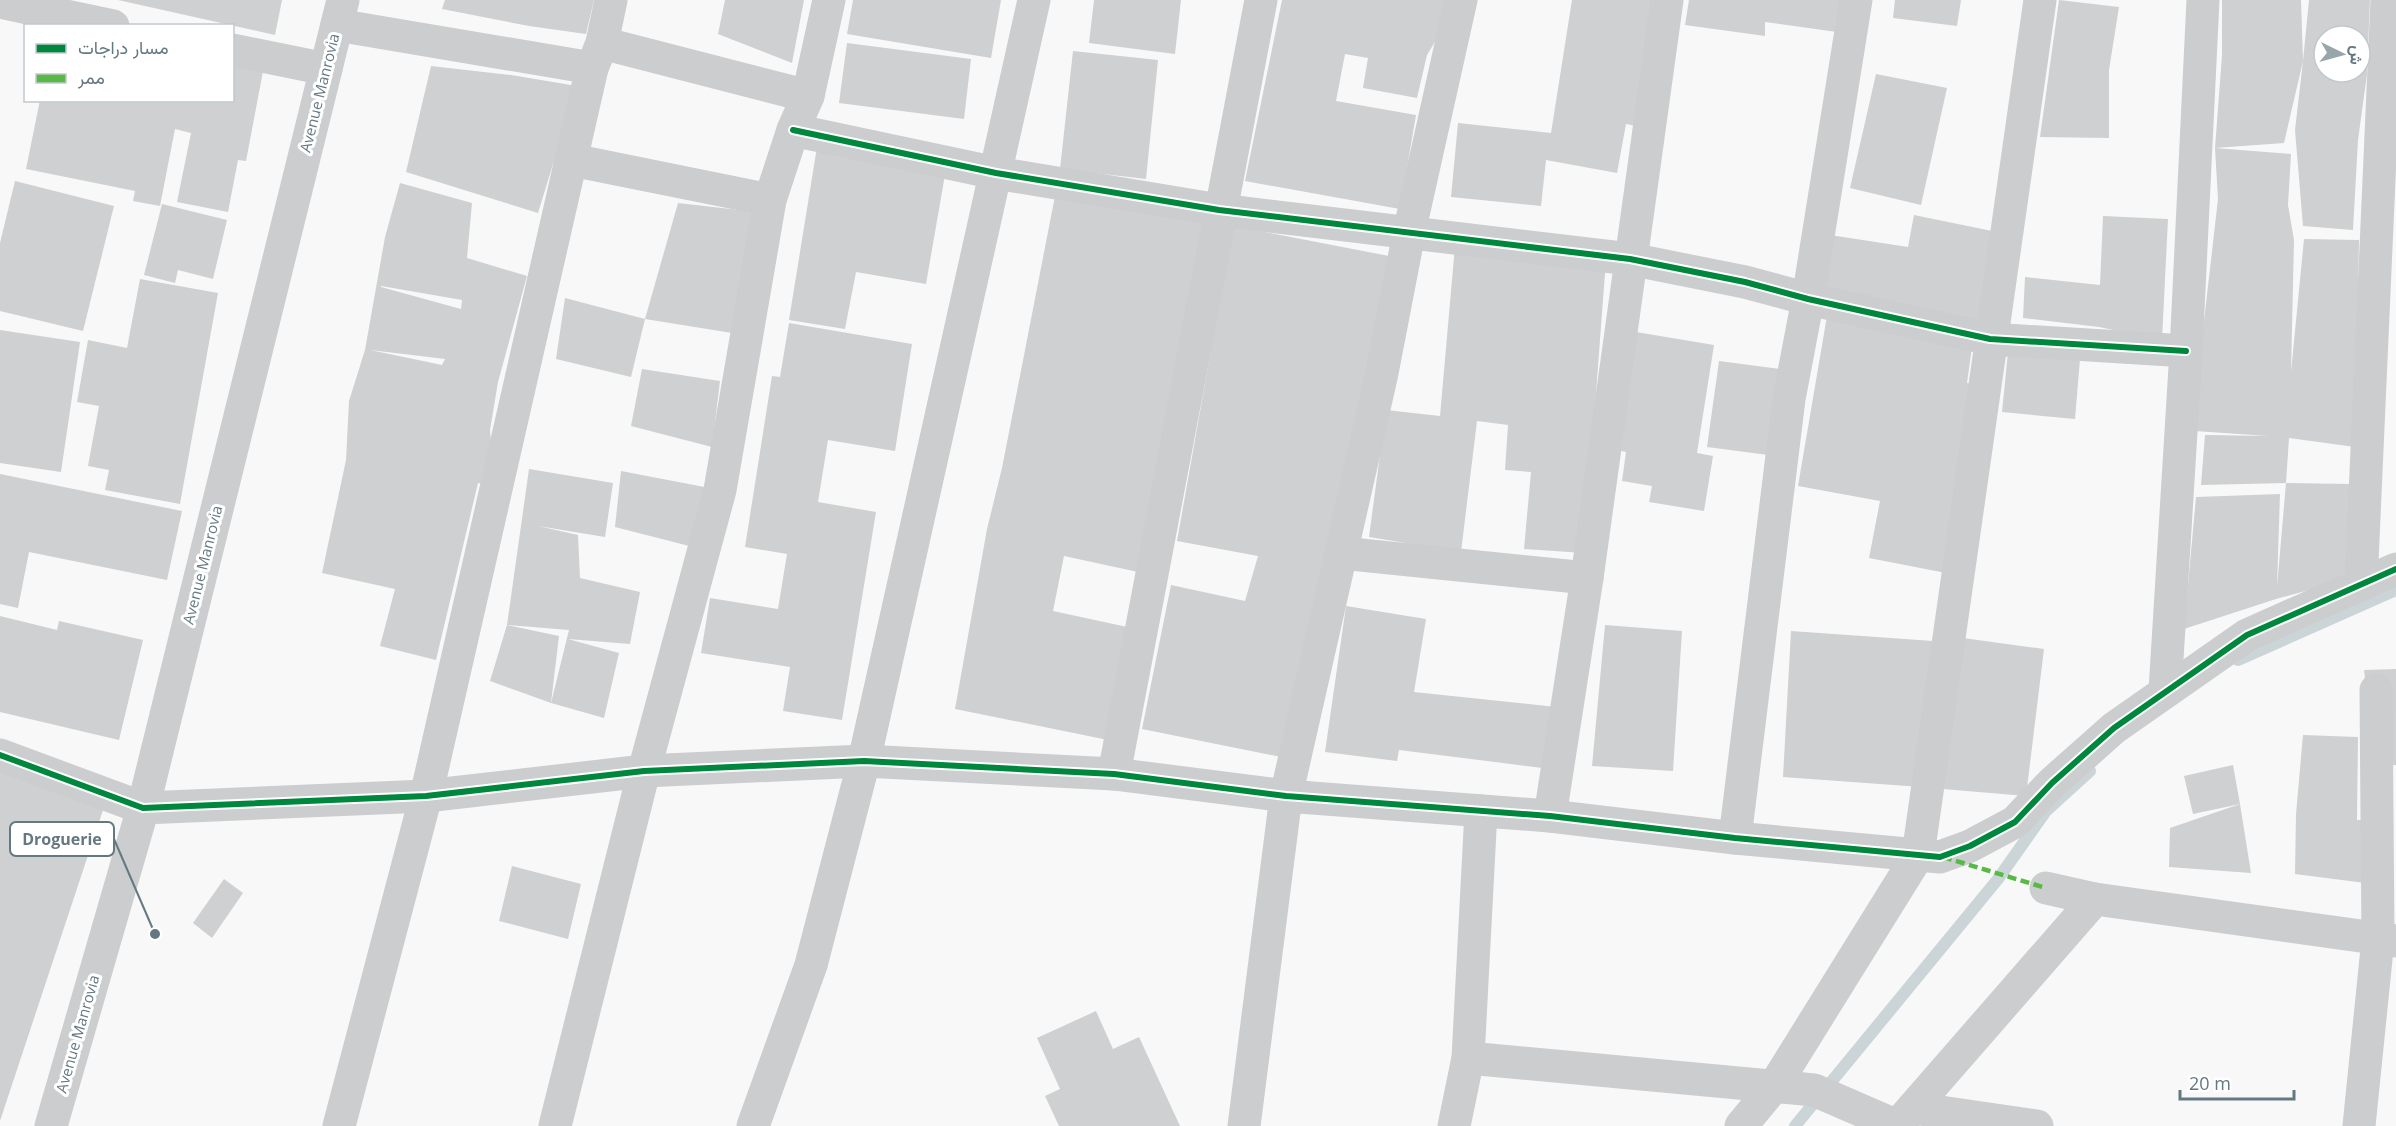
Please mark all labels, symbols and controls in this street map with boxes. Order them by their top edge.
legend [24,24,234,102]
north arrow [2312,24,2372,84]
street label: Avenue Manrovia [295,31,343,154]
text: مسار دراجات [78,35,169,59]
text: ش [2345,45,2369,66]
text: ممر [77,65,105,89]
street label: Avenue Manrovia [178,503,226,626]
callout: Droguerie [10,822,114,856]
text: Droguerie [22,828,102,850]
street label: Avenue Manrovia [51,972,103,1095]
scale bar [2180,1063,2294,1101]
text: 20 m [2189,1071,2231,1095]

